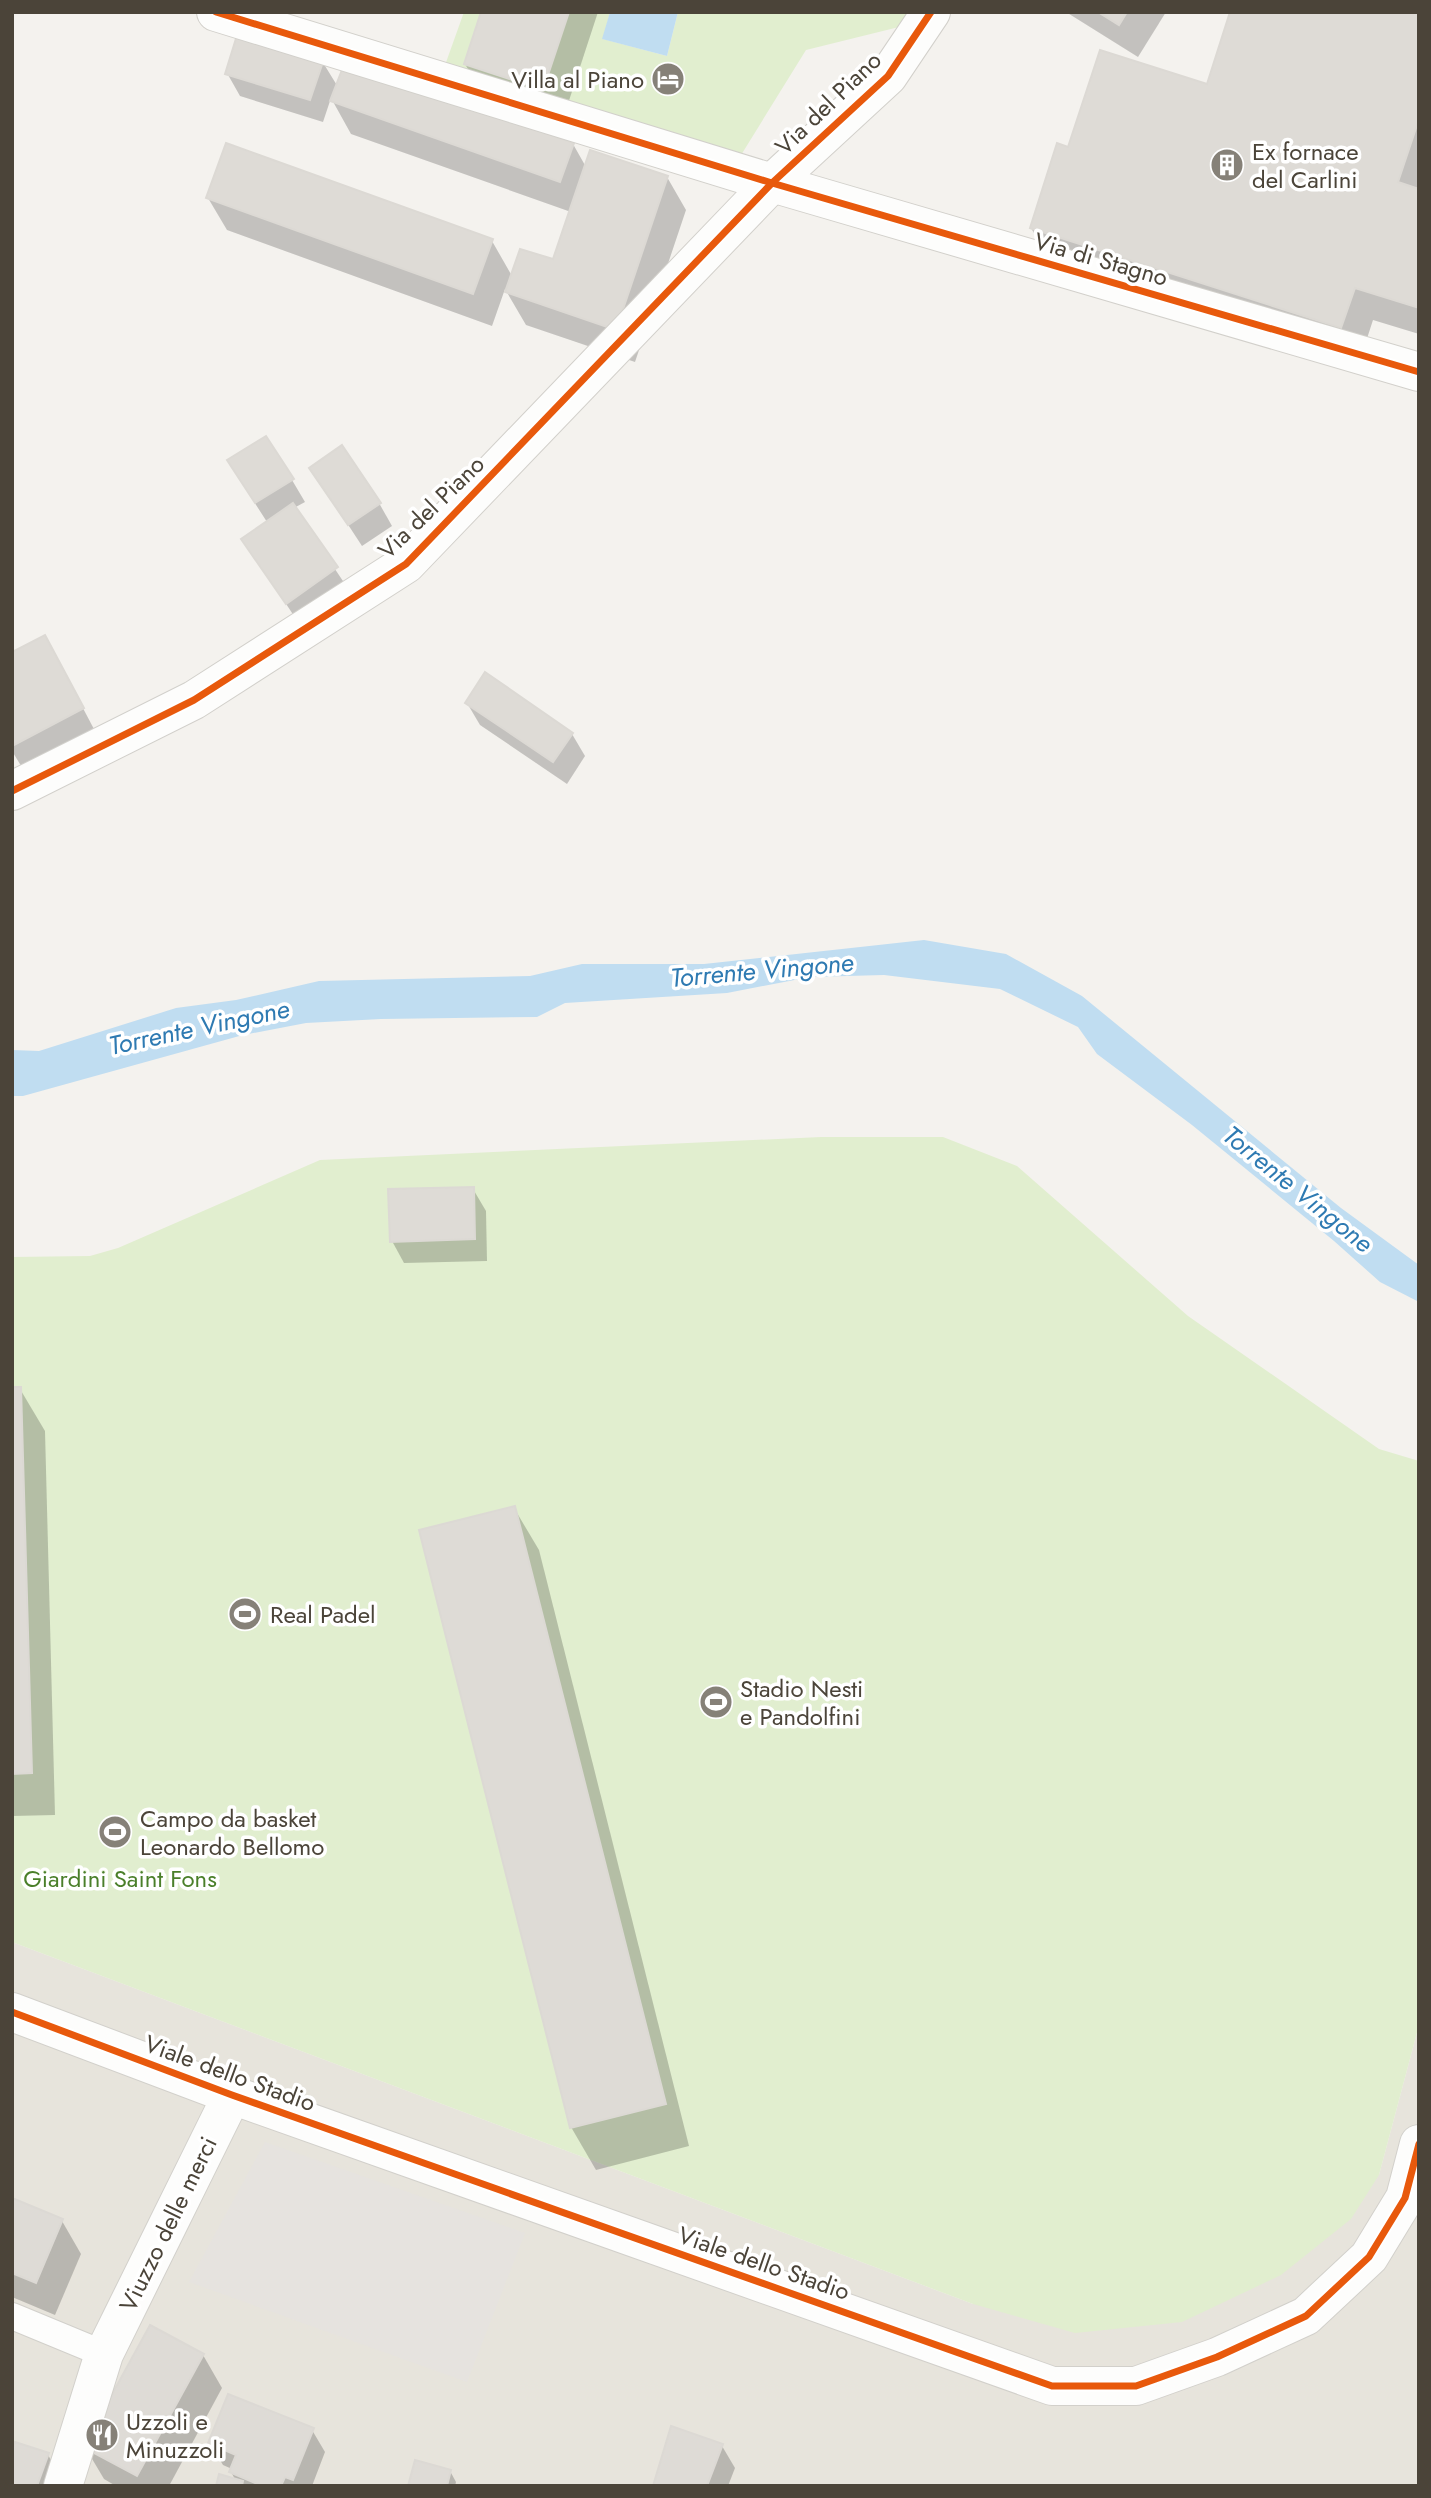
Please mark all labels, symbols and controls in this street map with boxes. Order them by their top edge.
street label: Via del Piano [767,43,889,163]
hotel icon: Villa al Piano [649,60,687,98]
place label: Villa al Piano [511,62,644,97]
place label: Ex fornace del Carlini [1252,134,1359,197]
building icon: Ex fornace del Carlini [1208,146,1246,184]
street label: Via di Stagno [1030,223,1172,295]
street label: Via del Piano [370,447,492,567]
water label: Torrente Vingone [669,943,855,997]
water label: Torrente Vingone [105,989,293,1065]
water label: Torrente Vingone [1215,1116,1381,1262]
sports icon: Real Padel [226,1595,264,1633]
place label: Real Padel [270,1597,376,1632]
place label: Stadio Nesti e Pandolfini [740,1671,863,1734]
sports icon: Stadio Nesti e Pandolfini [697,1683,735,1721]
place label: Campo da basket Leonardo Bellomo [140,1801,324,1864]
sports icon: Campo da basket Leonardo Bellomo [96,1813,134,1851]
park label: Giardini Saint Fons [23,1861,217,1896]
street label: Viale dello Stadio [140,2026,320,2120]
street label: Viuzzo delle merci [110,2131,226,2317]
street label: Viale dello Stadio [673,2217,855,2309]
place label: Uzzoli e Minuzzoli [126,2404,224,2467]
restaurant icon: Uzzoli e Minuzzoli [83,2416,121,2454]

